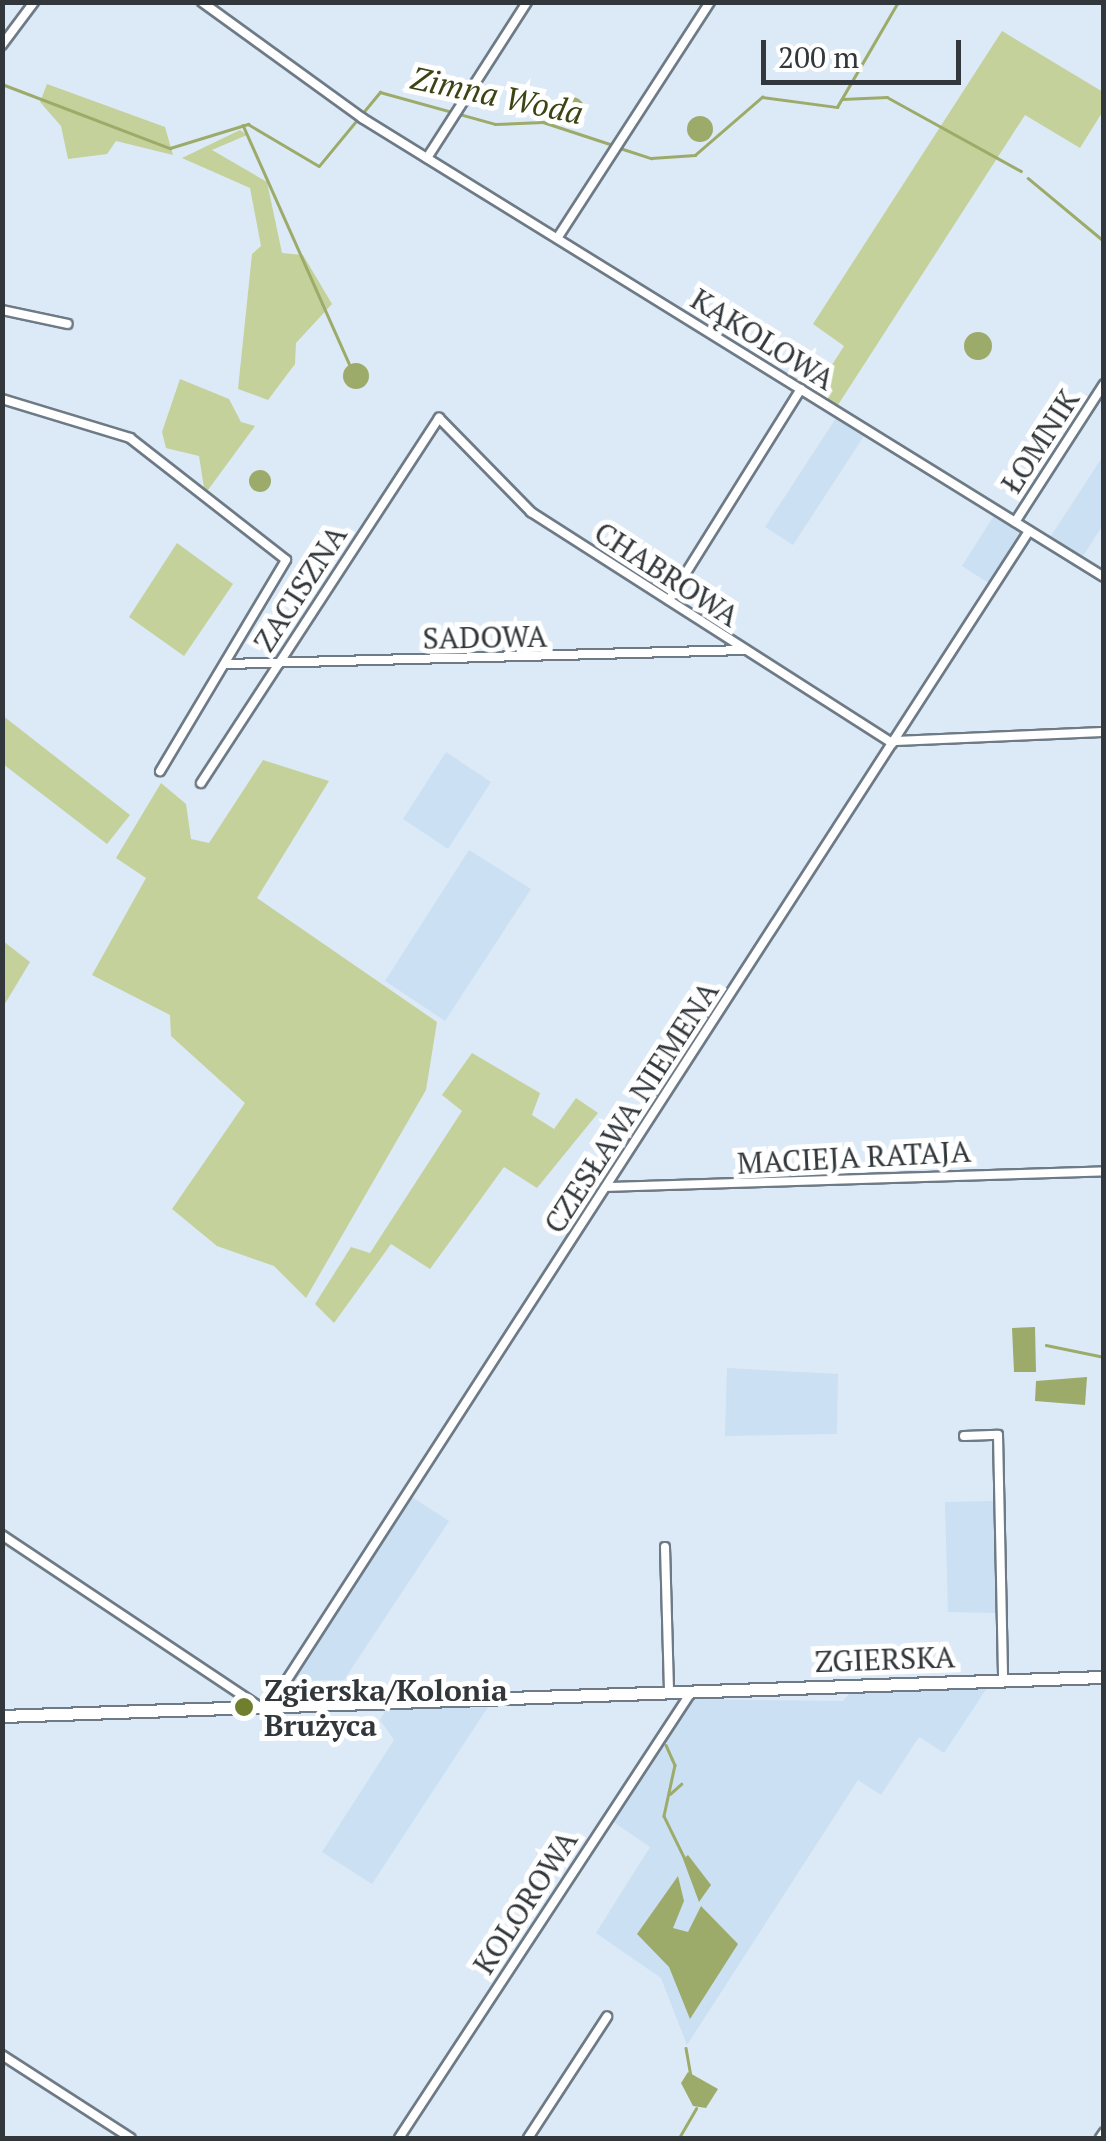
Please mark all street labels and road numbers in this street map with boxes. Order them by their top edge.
street label: KĄKOLOWA [685,281,841,397]
street label: ŁOMNIK [993,383,1087,499]
street label: CHABROWA [588,514,746,634]
street label: ZACISZNA [246,518,354,658]
street label: SADOWA [422,618,548,656]
street label: CZESŁAWA NIEMENA [536,974,726,1240]
street label: MACIEJA RATAJA [736,1133,972,1181]
street label: ZGIERSKA [814,1639,956,1679]
street label: KOLOROWA [465,1824,585,1980]

